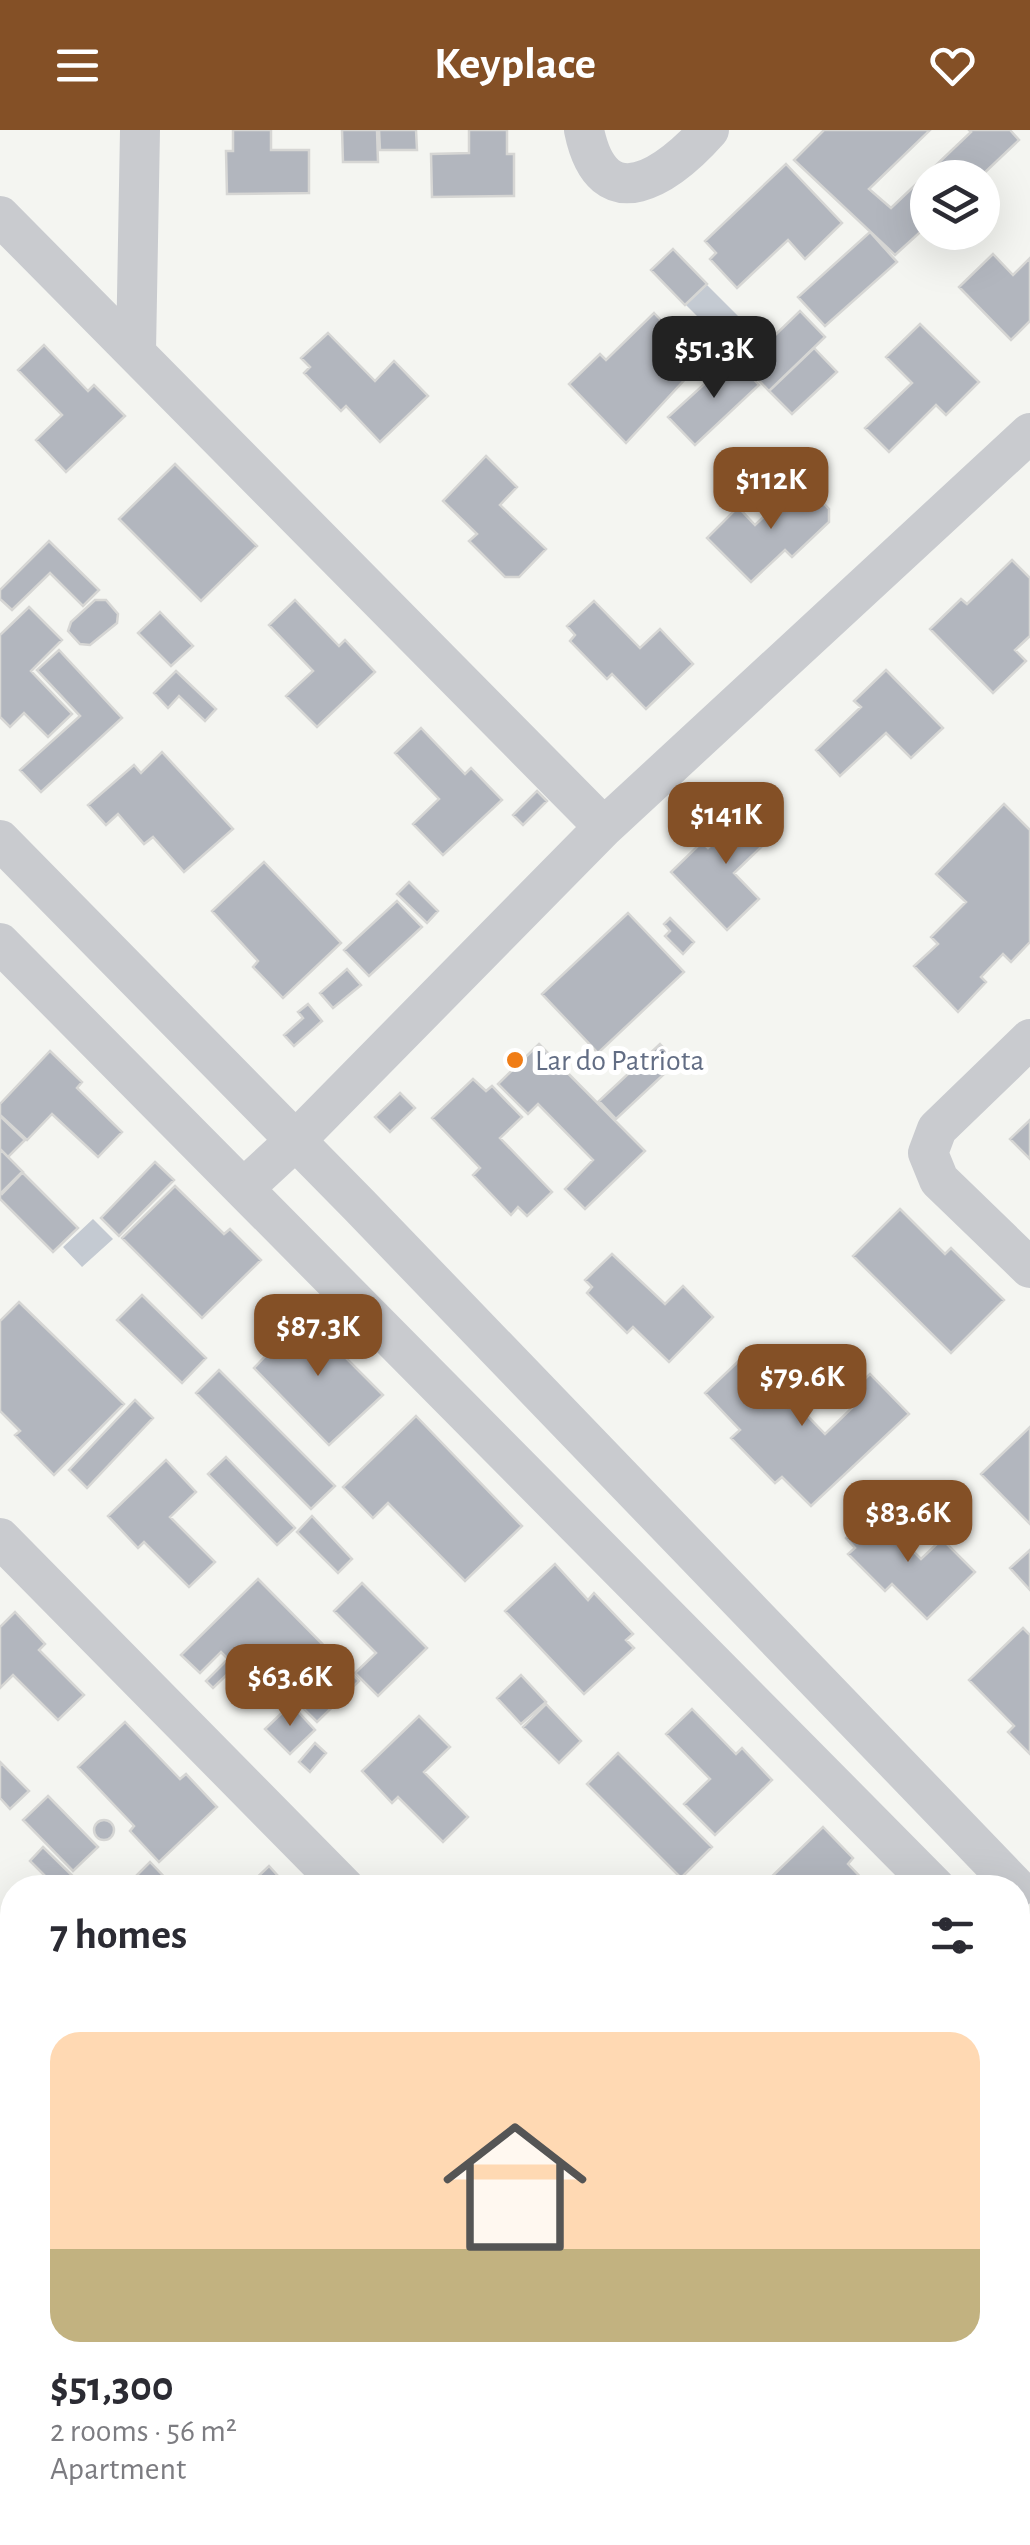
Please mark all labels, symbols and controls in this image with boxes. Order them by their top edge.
icon: menu [50,38,105,93]
icon: heart [925,38,980,93]
text: Keyplace [434,42,596,87]
map controls [910,160,1000,250]
button: layers [910,160,1000,250]
pin: $51.3K [633,316,795,401]
text: $51.3K [674,332,754,364]
pin: $112K [701,447,841,532]
text: $112K [735,463,807,495]
pin: $141K [656,782,796,867]
text: $141K [690,798,762,830]
place label: Lar do Patriota [535,1046,704,1076]
marker: Lar do Patriota [504,1049,526,1071]
pin: $87.3K [237,1294,399,1379]
text: $87.3K [276,1310,360,1342]
pin: $79.6K [721,1344,883,1429]
text: $79.6K [759,1360,845,1392]
pin: $83.6K [827,1480,989,1565]
text: $83.6K [865,1496,951,1528]
pin: $63.6K [209,1644,371,1729]
text: $63.6K [247,1660,333,1692]
icon: filters [925,1908,980,1963]
text: 7 homes [50,1914,187,1956]
icon: home [425,2097,605,2277]
text: $51,300 [50,2366,174,2408]
text: 2 rooms · 56 m² [50,2415,237,2447]
text: Apartment [50,2453,186,2485]

